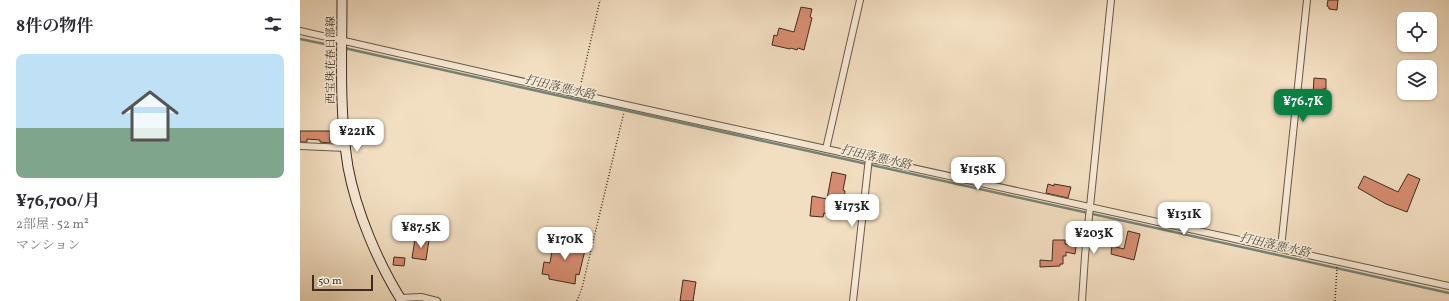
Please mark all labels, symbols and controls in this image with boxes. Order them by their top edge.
map controls [1397,12,1437,100]
button: locate [1397,12,1437,52]
icon: filters [262,13,284,35]
text: 8件の物件 [16,15,93,38]
street label: 西宝珠花春日部線 [324,16,339,104]
button: layers [1397,60,1437,100]
water label: 打田落悪水路 [523,72,598,104]
icon: home [114,80,186,152]
pin: ¥76.7K [1270,89,1336,123]
text: ¥76.7K [1283,93,1323,111]
pin: ¥221K [329,119,385,153]
text: ¥221K [339,123,375,141]
water label: 打田落悪水路 [839,142,914,174]
pin: ¥158K [950,157,1006,191]
text: ¥158K [960,161,996,179]
text: ¥76,700/月 [16,190,101,213]
pin: ¥173K [824,194,880,228]
text: ¥173K [834,198,870,216]
pin: ¥131K [1156,202,1212,236]
text: ¥131K [1167,206,1201,224]
pin: ¥87.5K [388,215,454,249]
text: 2部屋 · 52 m² [16,216,89,234]
text: ¥87.5K [401,219,441,237]
pin: ¥203K [1066,221,1122,255]
text: ¥203K [1075,225,1113,243]
pin: ¥170K [537,227,593,261]
water label: 打田落悪水路 [1238,230,1313,262]
text: ¥170K [547,231,583,249]
text: マンション [16,237,80,255]
scale bar [312,273,373,292]
text: 50 m [318,274,342,289]

